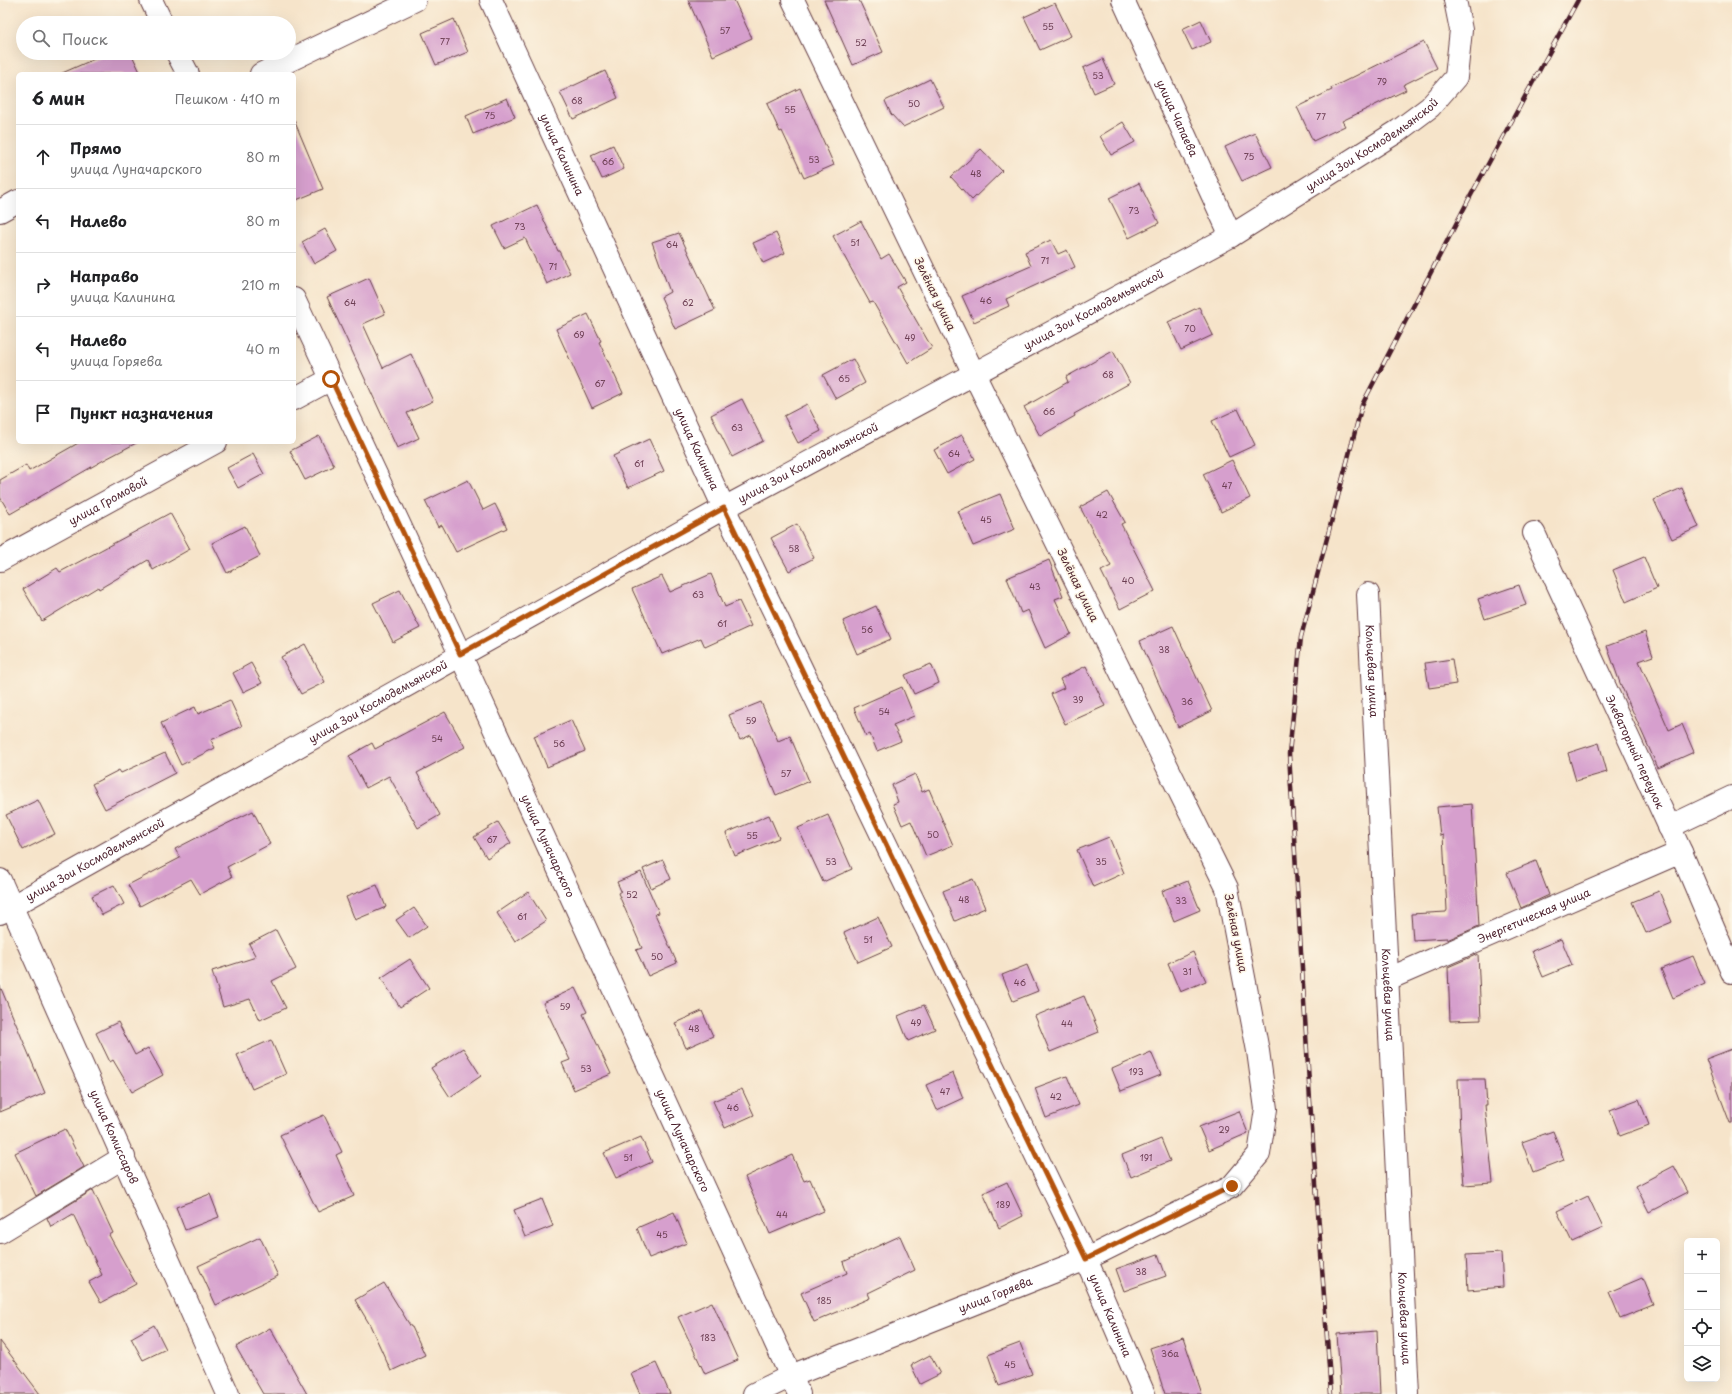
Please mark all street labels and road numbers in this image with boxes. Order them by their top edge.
street label: улица Чапаева [1153,77,1203,159]
street label: улица Зои Космодемьянской [1302,94,1442,195]
street label: улица Калинина [536,110,589,198]
street label: Зелёная улица [910,254,961,333]
street label: улица Зои Космодемьянской [1020,265,1166,354]
street label: улица Калинина [671,405,724,493]
street label: улица Зои Космодемьянской [735,418,881,507]
street label: улица Громовой [65,472,150,529]
street label: Зелёная улица [1053,545,1104,624]
street label: Кольцевая улица [1362,624,1383,718]
street label: улица Зои Космодемьянской [305,655,450,747]
street label: Элеваторный переулок [1602,692,1669,812]
street label: улица Луначарского [517,791,579,900]
street label: улица Зои Космодемьянской [22,814,167,905]
street label: Энергетическая улица [1475,883,1593,947]
street label: Зелёная улица [1221,892,1252,974]
street label: Кольцевая улица [1378,948,1399,1041]
street label: улица Луначарского [652,1086,714,1195]
street label: улица Комиссаров [86,1087,143,1187]
street label: улица Калинина [1085,1271,1136,1360]
street label: Кольцевая улица [1394,1271,1416,1365]
street label: улица Горяева [956,1272,1035,1317]

